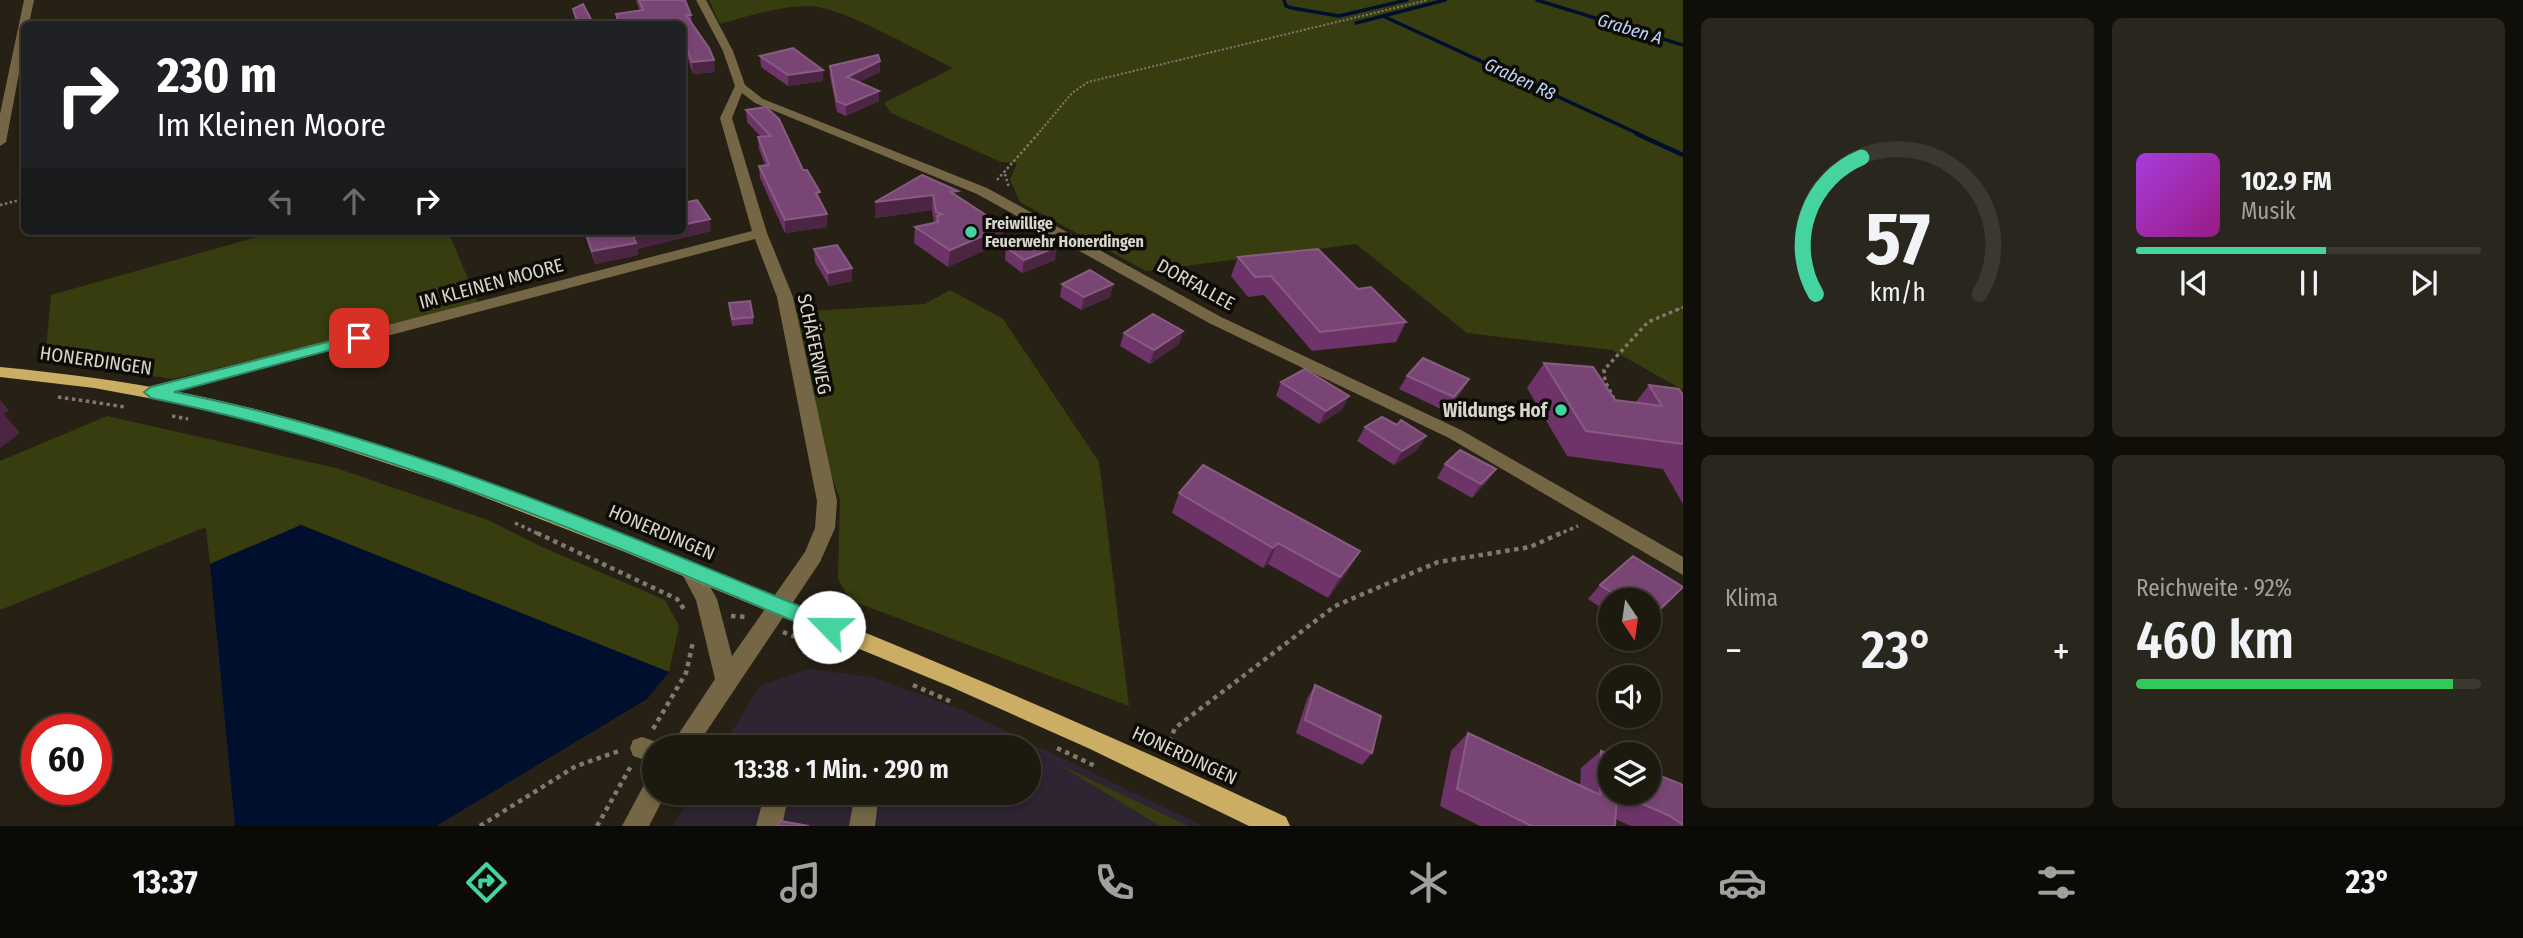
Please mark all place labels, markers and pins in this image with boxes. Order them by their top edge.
place label: Freiwillige Feuerwehr Honerdingen [985,214,1144,251]
marker: Freiwillige Feuerwehr Honerdingen [963,224,979,240]
pin [329,308,389,368]
place label: Wildungs Hof [1443,399,1549,422]
marker: Wildungs Hof [1553,402,1569,418]

